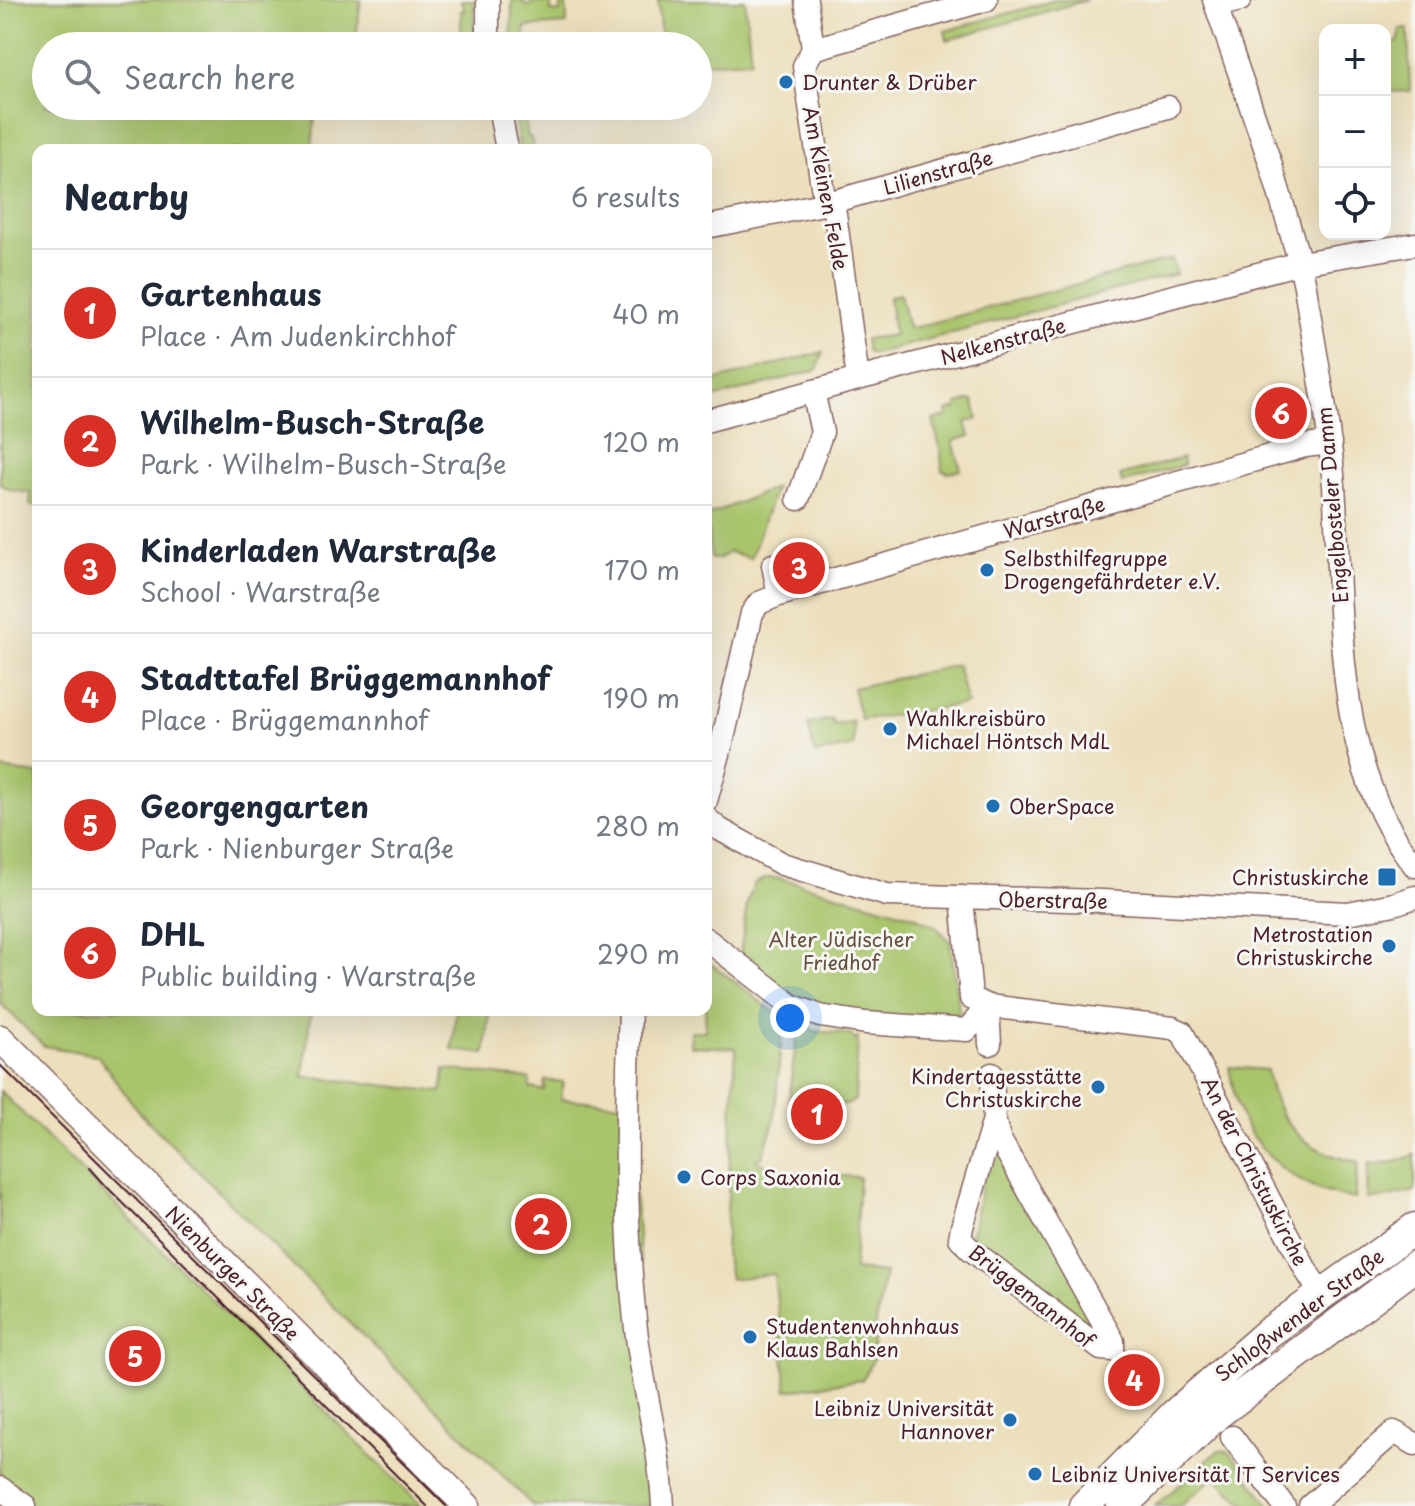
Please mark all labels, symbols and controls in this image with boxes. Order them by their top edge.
map controls [1319,24,1391,240]
button: + [1319,24,1391,96]
search box [32,32,712,120]
icon: search [60,54,104,98]
text: Search here [124,54,296,99]
place label: Drunter & Drüber [802,67,978,97]
marker: Drunter & Drüber [777,73,795,91]
button: − [1319,96,1391,168]
street label: Am Kleinen Felde [795,103,857,273]
street label: Lilienstraße [880,142,996,202]
button: locate [1319,168,1391,240]
text: Nearby [64,170,189,222]
text: 6 results [571,177,680,216]
text: Gartenhaus [140,271,321,316]
text: 1 [84,294,96,333]
text: 40 m [612,294,680,333]
street label: Nelkenstraße [937,310,1069,372]
text: Place · Am Judenkirchhof [140,316,455,355]
pin: 6 [1255,383,1307,443]
text: Wilhelm-Busch-Straße [140,399,485,444]
street label: Engelbosteler Damm [1308,406,1356,604]
text: 2 [81,422,99,461]
text: 120 m [603,422,680,461]
text: Park · Wilhelm-Busch-Straße [140,444,507,483]
street label: Warstraße [1000,488,1108,546]
text: Kinderladen Warstraße [140,527,497,572]
pin: 3 [773,538,825,598]
place label: Selbsthilfegruppe Drogengefährdeter e.V. [1003,543,1221,596]
text: 3 [81,550,99,589]
text: 170 m [605,550,680,589]
marker: Selbsthilfegruppe Drogengefährdeter e.V. [978,561,996,579]
text: School · Warstraße [140,572,381,611]
text: Stadttafel Brüggemannhof [140,655,551,700]
text: 4 [81,678,99,717]
text: 190 m [603,678,680,717]
text: Place · Brüggemannhof [140,700,429,739]
place label: Wahlkreisbüro Michael Höntsch MdL [906,703,1110,756]
marker: Wahlkreisbüro Michael Höntsch MdL [881,720,899,738]
text: Georgengarten [140,783,369,828]
place label: OberSpace [1009,791,1115,821]
marker: OberSpace [984,797,1002,815]
text: 5 [82,806,98,845]
text: 280 m [595,806,680,845]
text: Park · Nienburger Straße [140,828,454,867]
place label: Christuskirche [1232,862,1369,892]
marker: Christuskirche [1376,866,1398,888]
street label: Oberstraße [998,884,1108,916]
text: DHL [140,911,205,956]
place label: Metrostation Christuskirche [1236,919,1373,972]
park label: Alter Jüdischer Friedhof [768,924,914,977]
text: 6 [81,934,99,973]
text: 290 m [597,934,680,973]
marker: Metrostation Christuskirche [1380,937,1398,955]
text: Public building · Warstraße [140,956,476,995]
your location [770,998,810,1038]
place label: Kindertagesstätte Christuskirche [911,1061,1082,1114]
street label: An der Christuskirche [1194,1071,1316,1271]
marker: Kindertagesstätte Christuskirche [1089,1078,1107,1096]
pin: 1 [791,1084,843,1144]
place label: Corps Saxonia [700,1162,841,1192]
marker: Corps Saxonia [675,1168,693,1186]
pin: 2 [515,1194,567,1254]
street label: Nienburger Straße [159,1199,307,1347]
street label: Brüggemannhof [963,1237,1102,1356]
street label: Schloßwender Straße [1208,1241,1390,1389]
place label: Studentenwohnhaus Klaus Bahlsen [766,1311,959,1364]
pin: 5 [109,1326,161,1386]
marker: Studentenwohnhaus Klaus Bahlsen [741,1328,759,1346]
pin: 4 [1108,1350,1160,1410]
place label: Leibniz Universität Hannover [814,1393,995,1446]
marker: Leibniz Universität Hannover [1001,1411,1019,1429]
place label: Leibniz Universität IT Services [1051,1459,1340,1489]
marker: Leibniz Universität IT Services [1026,1465,1044,1483]

